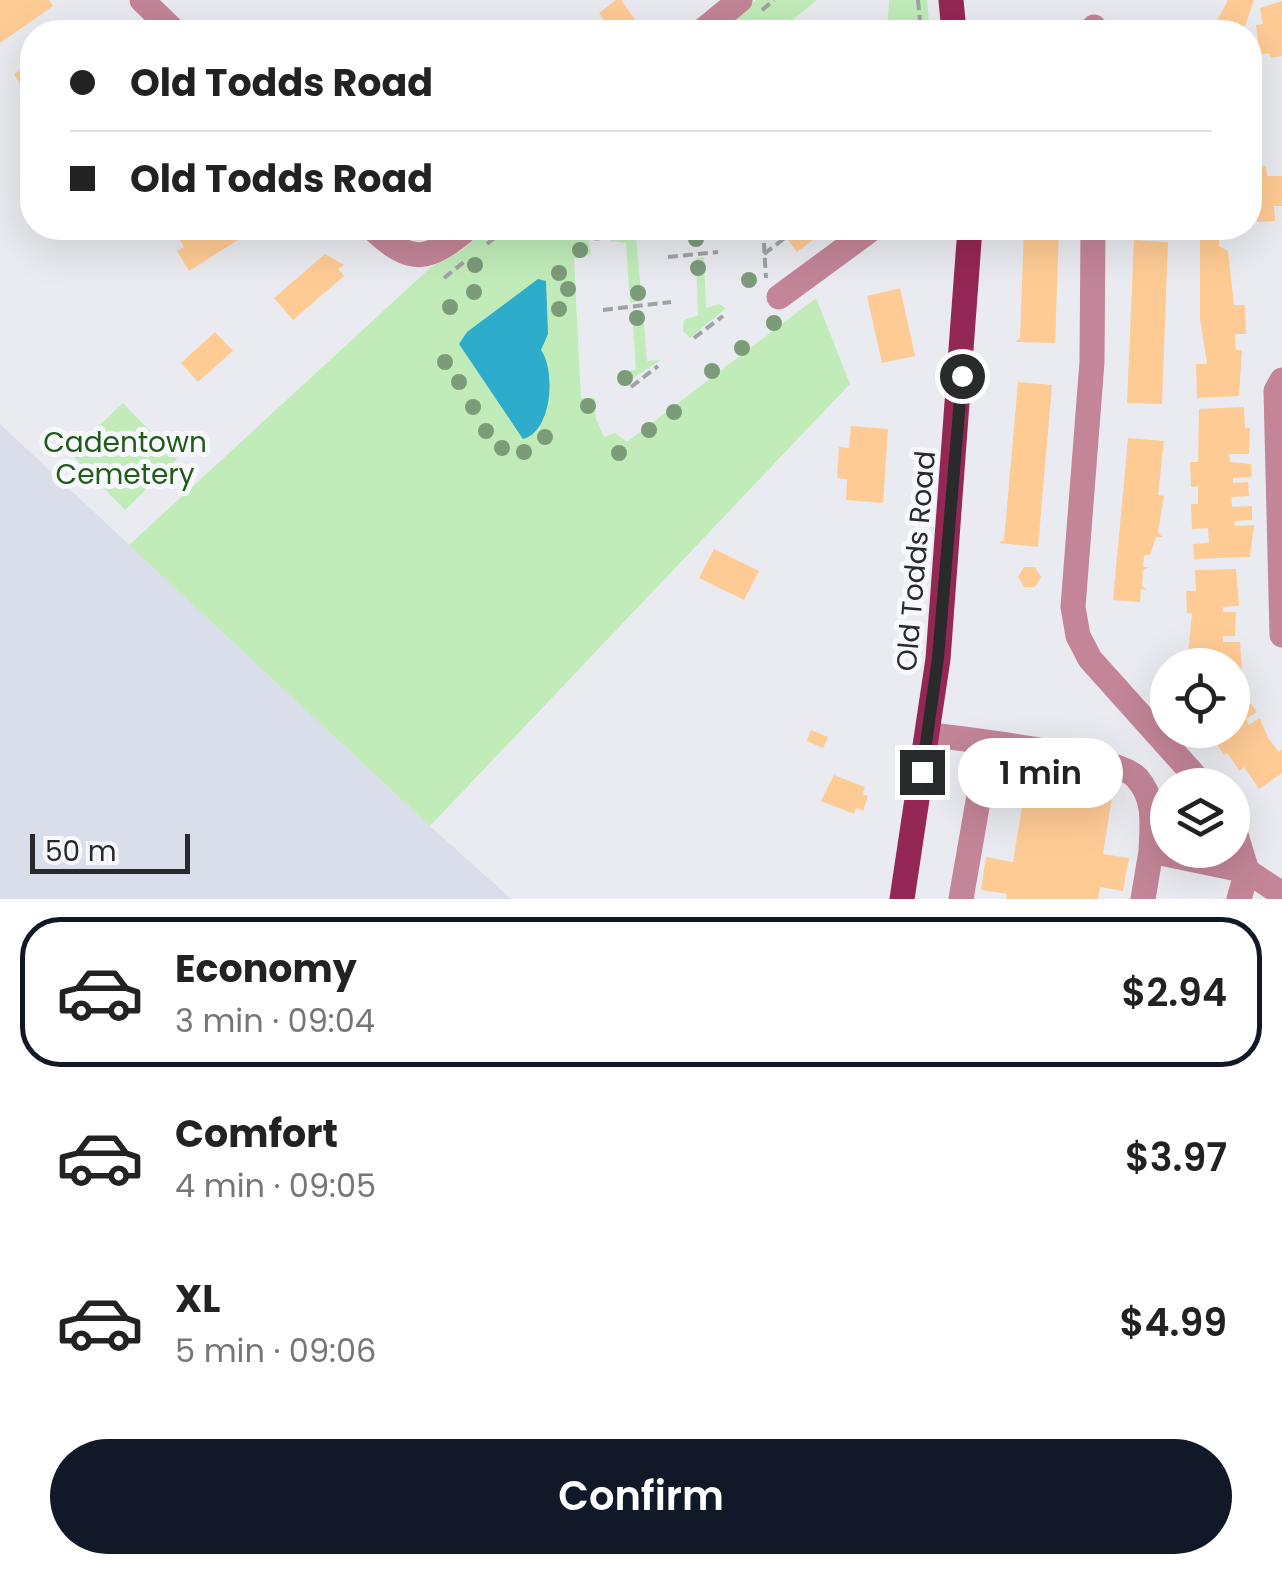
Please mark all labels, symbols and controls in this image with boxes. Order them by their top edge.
text: Old Todds Road [130,56,433,109]
text: Old Todds Road [130,152,433,205]
route start [940,354,985,399]
park label: Cadentown Cemetery [43,423,207,494]
street label: Old Todds Road [887,449,945,673]
map controls [1150,648,1250,868]
button: locate [1150,648,1250,748]
callout: 1 min [957,737,1122,807]
route end [900,750,945,795]
text: 1 min [999,750,1082,795]
button: layers [1150,768,1250,868]
scale bar [30,829,190,874]
text: 50 m [45,832,116,871]
text: Economy [175,942,357,995]
icon: car [55,947,145,1037]
text: $2.94 [1122,966,1227,1019]
text: 3 min · 09:04 [175,998,375,1043]
text: Comfort [175,1107,338,1160]
icon: car [55,1112,145,1202]
text: $3.97 [1125,1131,1227,1184]
text: 4 min · 09:05 [175,1163,376,1208]
text: XL [175,1272,220,1325]
icon: car [55,1277,145,1367]
text: $4.99 [1120,1296,1227,1349]
text: 5 min · 09:06 [175,1328,376,1373]
button: Confirm [50,1439,1232,1554]

